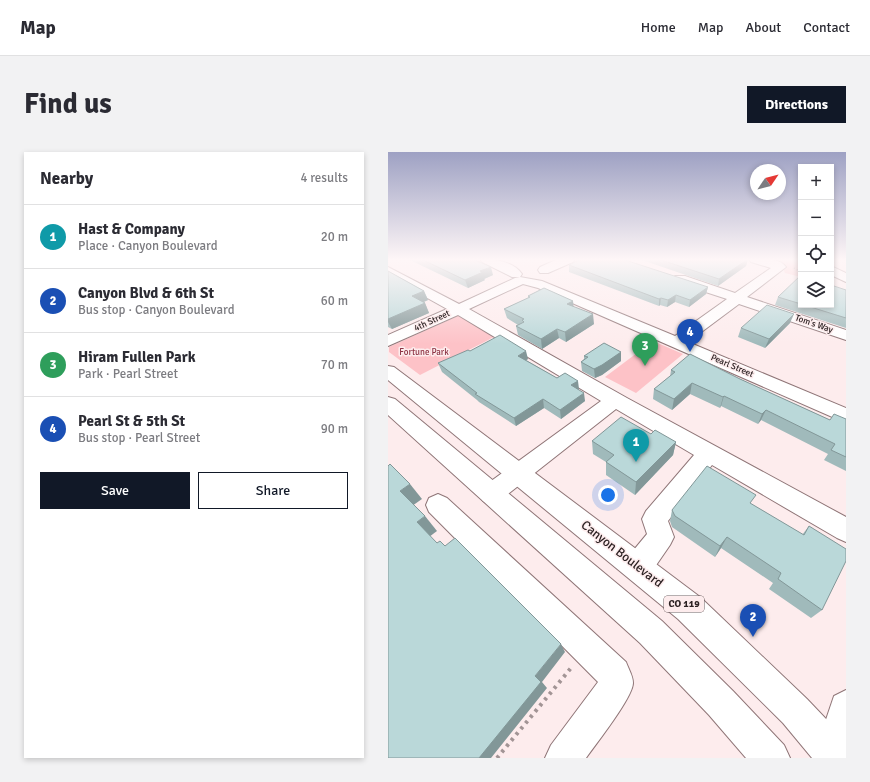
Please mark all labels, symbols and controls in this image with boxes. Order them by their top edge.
text: Map [20,16,56,40]
text: Home [641,19,676,36]
text: Map [698,19,723,36]
text: About [745,19,781,36]
text: Contact [803,19,850,36]
button: Directions [747,86,846,123]
text: Find us [24,87,112,121]
north arrow [750,164,786,200]
map controls [798,164,834,308]
button: + [798,164,834,200]
text: Nearby [40,168,93,189]
text: 4 results [300,170,348,186]
button: − [798,200,834,236]
text: Hast & Company [78,220,185,238]
text: 1 [49,229,57,245]
text: 20 m [321,229,348,245]
button: locate [798,236,834,272]
text: Place · Canyon Boulevard [78,238,218,254]
button: layers [798,272,834,308]
text: Canyon Blvd & 6th St [78,284,214,302]
text: 2 [49,293,57,309]
text: 60 m [321,293,348,309]
text: Bus stop · Canyon Boulevard [78,302,235,318]
street label: 4th Street [412,308,452,334]
street label: Tom's Way [794,312,835,336]
pin: 4 [677,319,703,352]
pin: 3 [632,333,658,366]
park label: Fortune Park [399,347,449,358]
text: Hiram Fullen Park [78,348,196,366]
street label: Pearl Street [709,352,755,380]
text: 3 [49,357,57,373]
text: 70 m [321,357,348,373]
text: Park · Pearl Street [78,366,178,382]
text: Pearl St & 5th St [78,412,185,430]
text: 4 [49,421,57,437]
text: 90 m [321,421,348,437]
pin: 1 [623,429,649,462]
text: Bus stop · Pearl Street [78,430,200,446]
button: Save [40,472,190,509]
button: Share [198,472,348,509]
your location [598,485,618,505]
street label: Canyon Boulevard [578,517,666,591]
road number: CO 119 [664,596,704,612]
pin: 2 [740,604,766,637]

